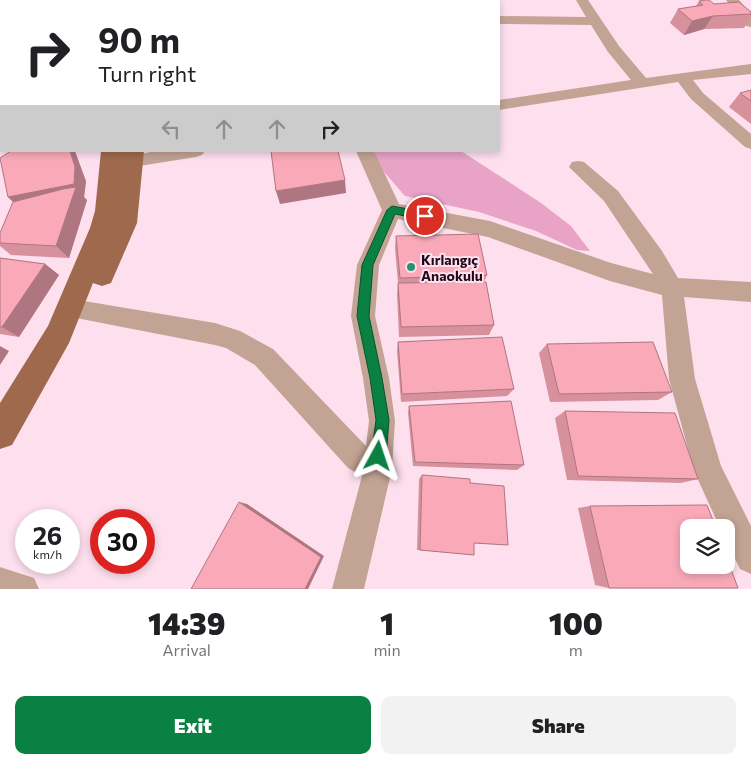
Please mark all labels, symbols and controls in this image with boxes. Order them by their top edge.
text: 90 m [98,17,180,60]
icon: right [15,20,80,85]
text: Turn right [98,60,196,87]
icon: left [157,115,185,143]
icon: ahead [210,115,238,143]
icon: ahead [263,115,291,143]
icon: right [316,115,344,143]
pin [404,195,446,237]
icon: arrive [411,202,439,230]
place label: Kırlangıç Anaokulu [421,251,483,284]
marker: Kırlangıç Anaokulu [405,261,417,273]
position arrow [351,429,403,481]
speed limit sign: 30 [90,509,155,574]
map controls [680,519,735,574]
button: layers [680,519,735,574]
text: 26 [33,520,62,550]
text: km/h [33,547,62,561]
text: 14:39 [148,604,225,641]
text: 1 [380,604,394,641]
text: 100 [549,604,603,641]
text: Arrival [162,640,211,659]
text: min [373,640,401,659]
text: m [569,640,583,659]
button: Exit [15,696,371,754]
button: Share [381,696,736,754]

